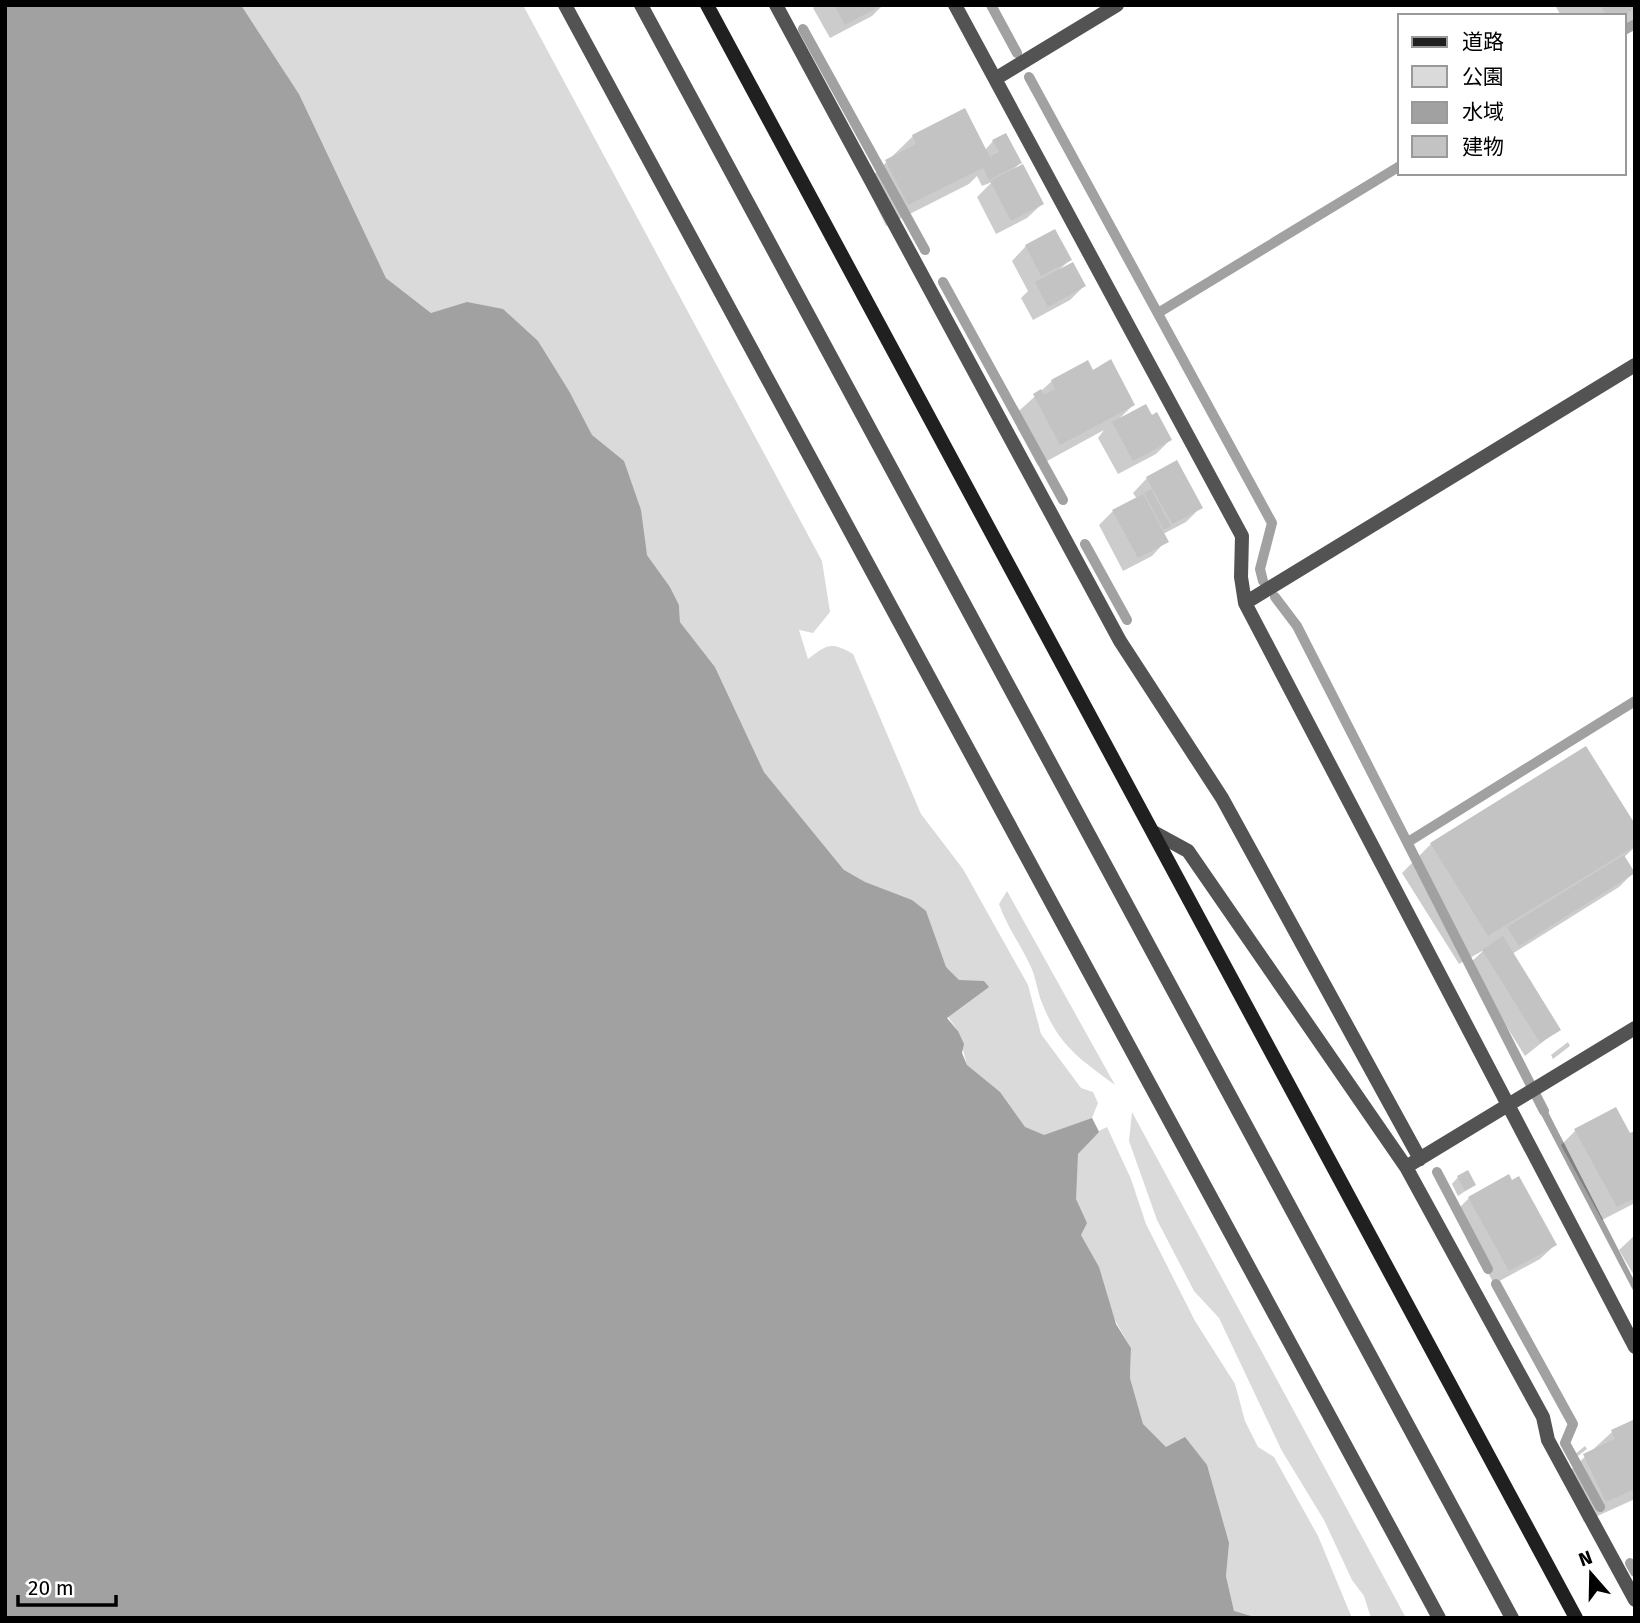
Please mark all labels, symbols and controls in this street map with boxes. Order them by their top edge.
legend [1398,14,1626,175]
text: 道路 [1462,29,1504,55]
text: 公園 [1462,64,1504,90]
text: 水域 [1462,99,1504,125]
text: 建物 [1462,134,1504,160]
north arrow [1556,1539,1626,1609]
text: N [1575,1546,1595,1571]
scale bar [18,1564,116,1608]
text: 20 m [28,1575,74,1601]

